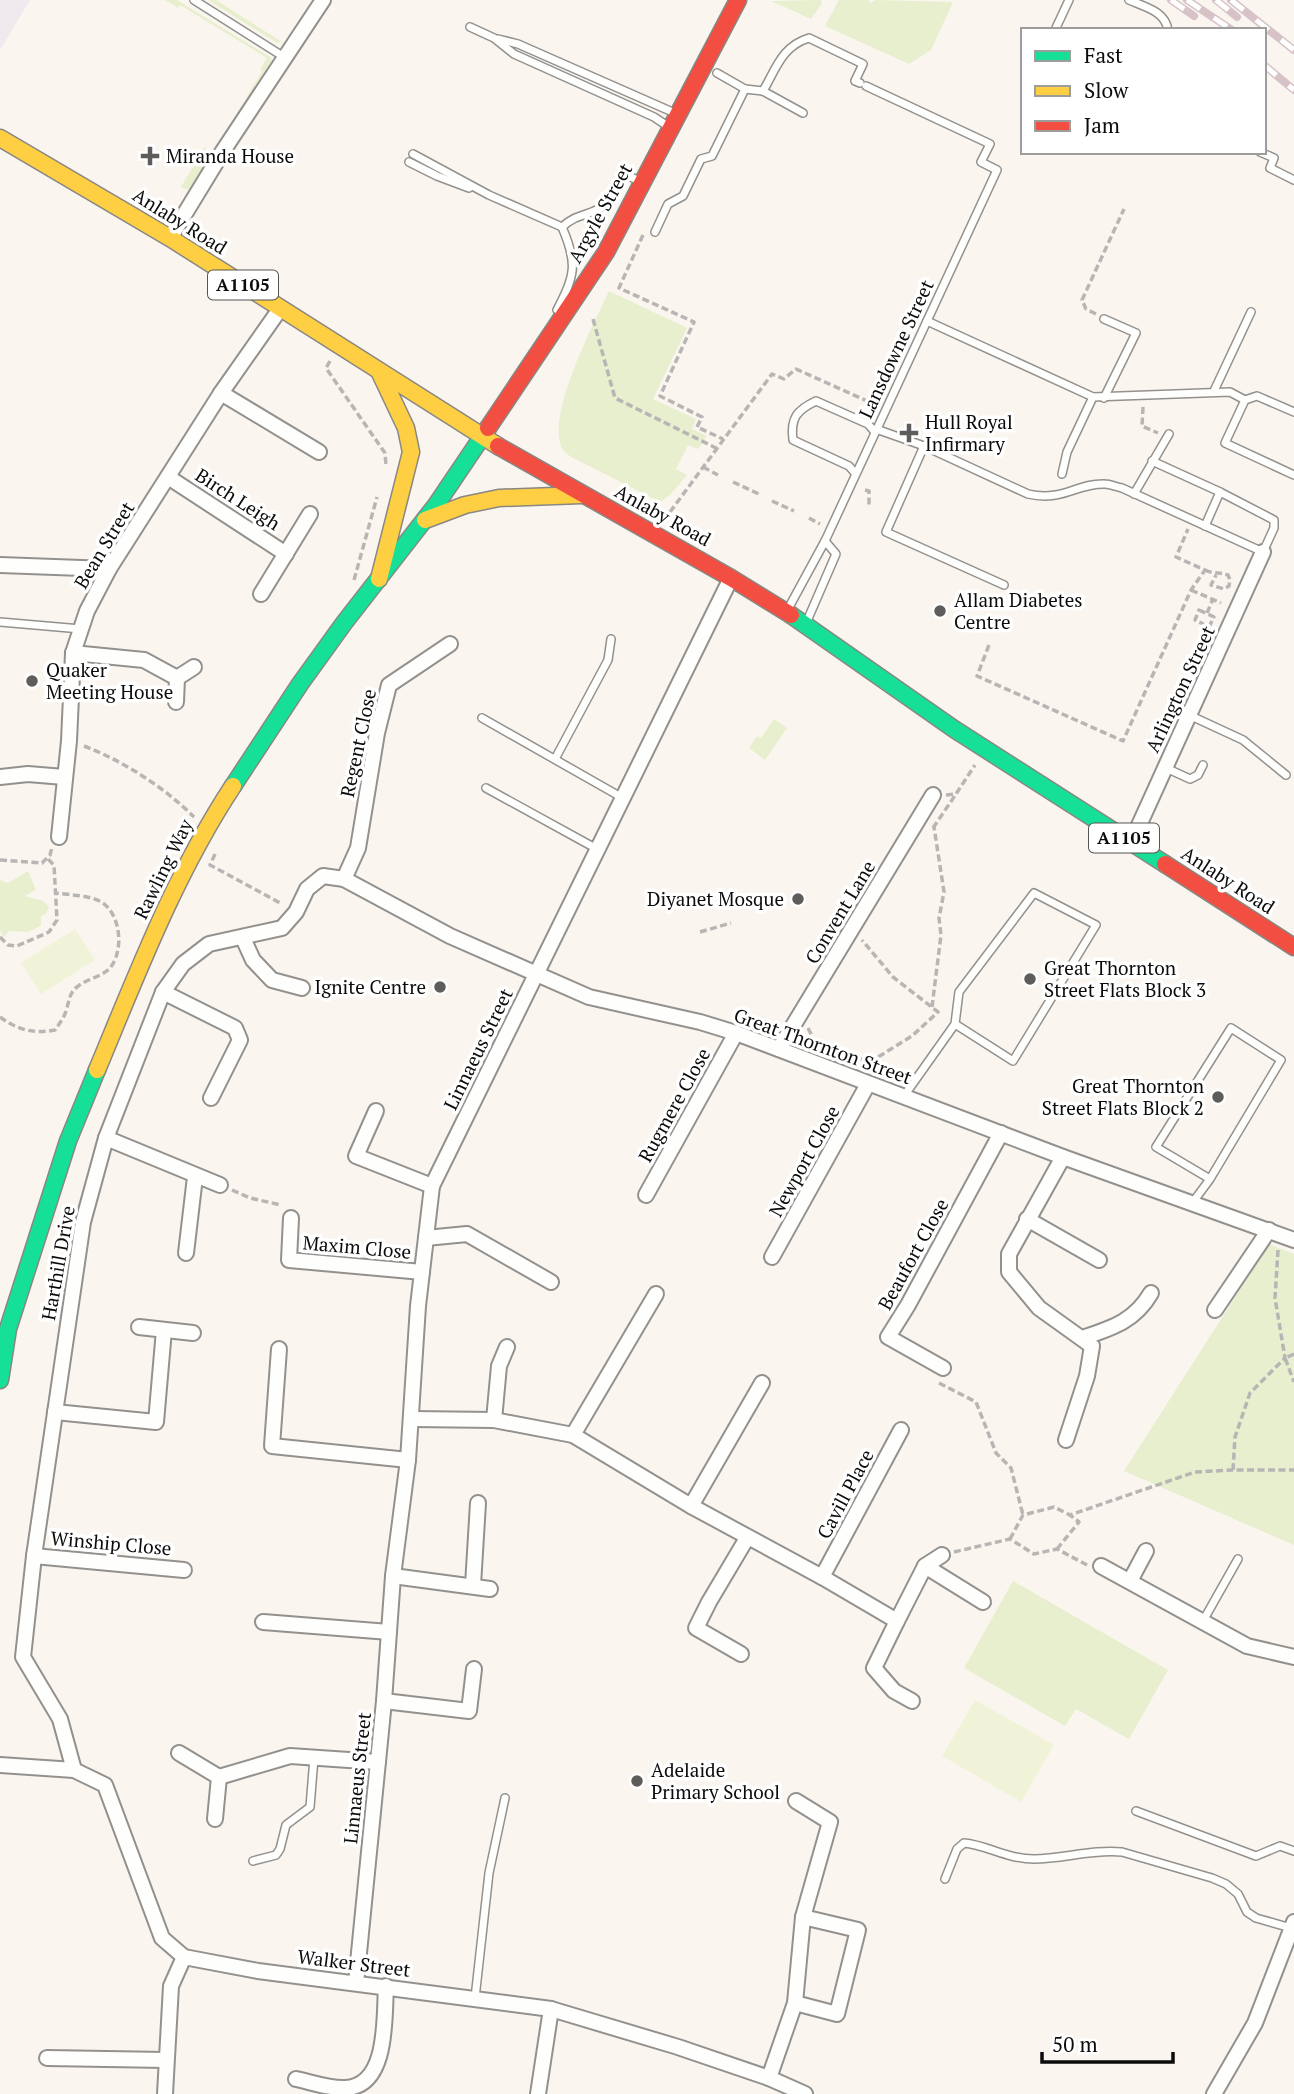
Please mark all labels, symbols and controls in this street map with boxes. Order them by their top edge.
legend [1021,28,1266,154]
text: Fast [1084,41,1123,69]
text: Slow [1084,76,1129,104]
text: Jam [1084,111,1120,139]
place label: Miranda House [166,143,294,168]
marker: Miranda House [140,146,160,166]
street label: Argyle Street [562,158,637,267]
street label: Anlaby Road [129,182,232,260]
road number: A1105 [208,270,278,300]
street label: Lansdowne Street [852,275,939,422]
place label: Hull Royal Infirmary [925,409,1013,456]
marker: Hull Royal Infirmary [899,423,919,443]
street label: Birch Leigh [191,462,285,535]
street label: Anlaby Road [611,478,716,551]
street label: Bean Street [68,497,139,593]
place label: Allam Diabetes Centre [954,587,1083,634]
marker: Allam Diabetes Centre [932,603,948,619]
street label: Arlington Street [1139,621,1220,756]
place label: Quaker Meeting House [46,657,173,704]
marker: Quaker Meeting House [24,673,40,689]
street label: Regent Close [334,686,381,799]
street label: Rawling Way [128,814,198,923]
road number: A1105 [1089,824,1159,852]
street label: Anlaby Road [1177,840,1280,919]
street label: Convent Lane [799,855,880,968]
place label: Diyanet Mosque [647,886,784,911]
marker: Diyanet Mosque [790,891,806,907]
place label: Great Thornton Street Flats Block 3 [1044,955,1206,1002]
marker: Great Thornton Street Flats Block 3 [1022,971,1038,987]
place label: Ignite Centre [315,974,426,999]
marker: Ignite Centre [432,979,448,995]
street label: Linnaeus Street [437,984,518,1114]
street label: Great Thornton Street [731,1002,915,1089]
street label: Rugmere Close [632,1043,715,1166]
place label: Great Thornton Street Flats Block 2 [1042,1073,1204,1120]
marker: Great Thornton Street Flats Block 2 [1210,1089,1226,1105]
street label: Newport Close [763,1101,844,1221]
street label: Beaufort Close [872,1194,953,1314]
street label: Harthill Drive [35,1204,80,1322]
street label: Maxim Close [302,1229,412,1264]
street label: Cavill Place [811,1445,879,1543]
street label: Winship Close [49,1525,173,1560]
street label: Linnaeus Street [337,1711,376,1845]
place label: Adelaide Primary School [651,1757,780,1804]
marker: Adelaide Primary School [629,1773,645,1789]
street label: Walker Street [296,1943,412,1982]
scale bar [1042,2021,1173,2064]
text: 50 m [1052,2030,1098,2058]

